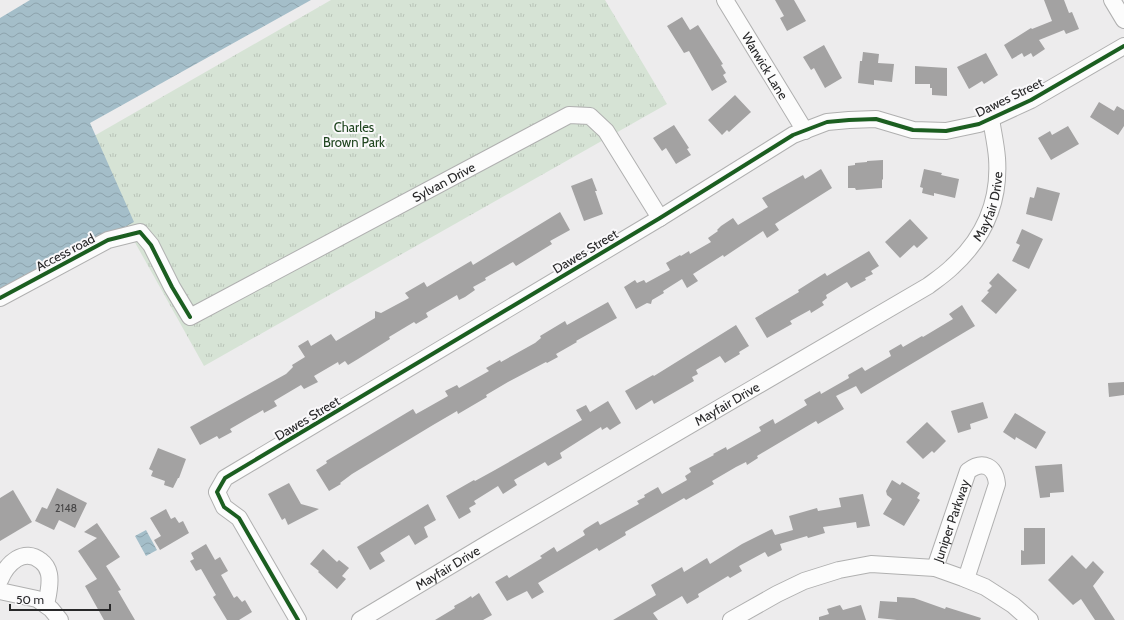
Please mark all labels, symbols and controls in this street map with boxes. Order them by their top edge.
street label: Warwick Lane [739,29,792,102]
street label: Dawes Street [973,74,1046,120]
park label: Charles Brown Park [323,119,385,150]
street label: Sylvan Drive [409,158,478,205]
street label: Mayfair Drive [969,171,1005,244]
street label: Dawes Street [550,225,621,277]
street label: Access road [33,230,97,274]
street label: Mayfair Drive [692,378,763,429]
street label: Dawes Street [272,392,343,444]
street label: Juniper Parkway [929,477,973,565]
house number: 2148 [55,501,77,515]
street label: Mayfair Drive [412,542,483,593]
scale bar [10,586,110,612]
text: 50 m [16,592,44,607]

